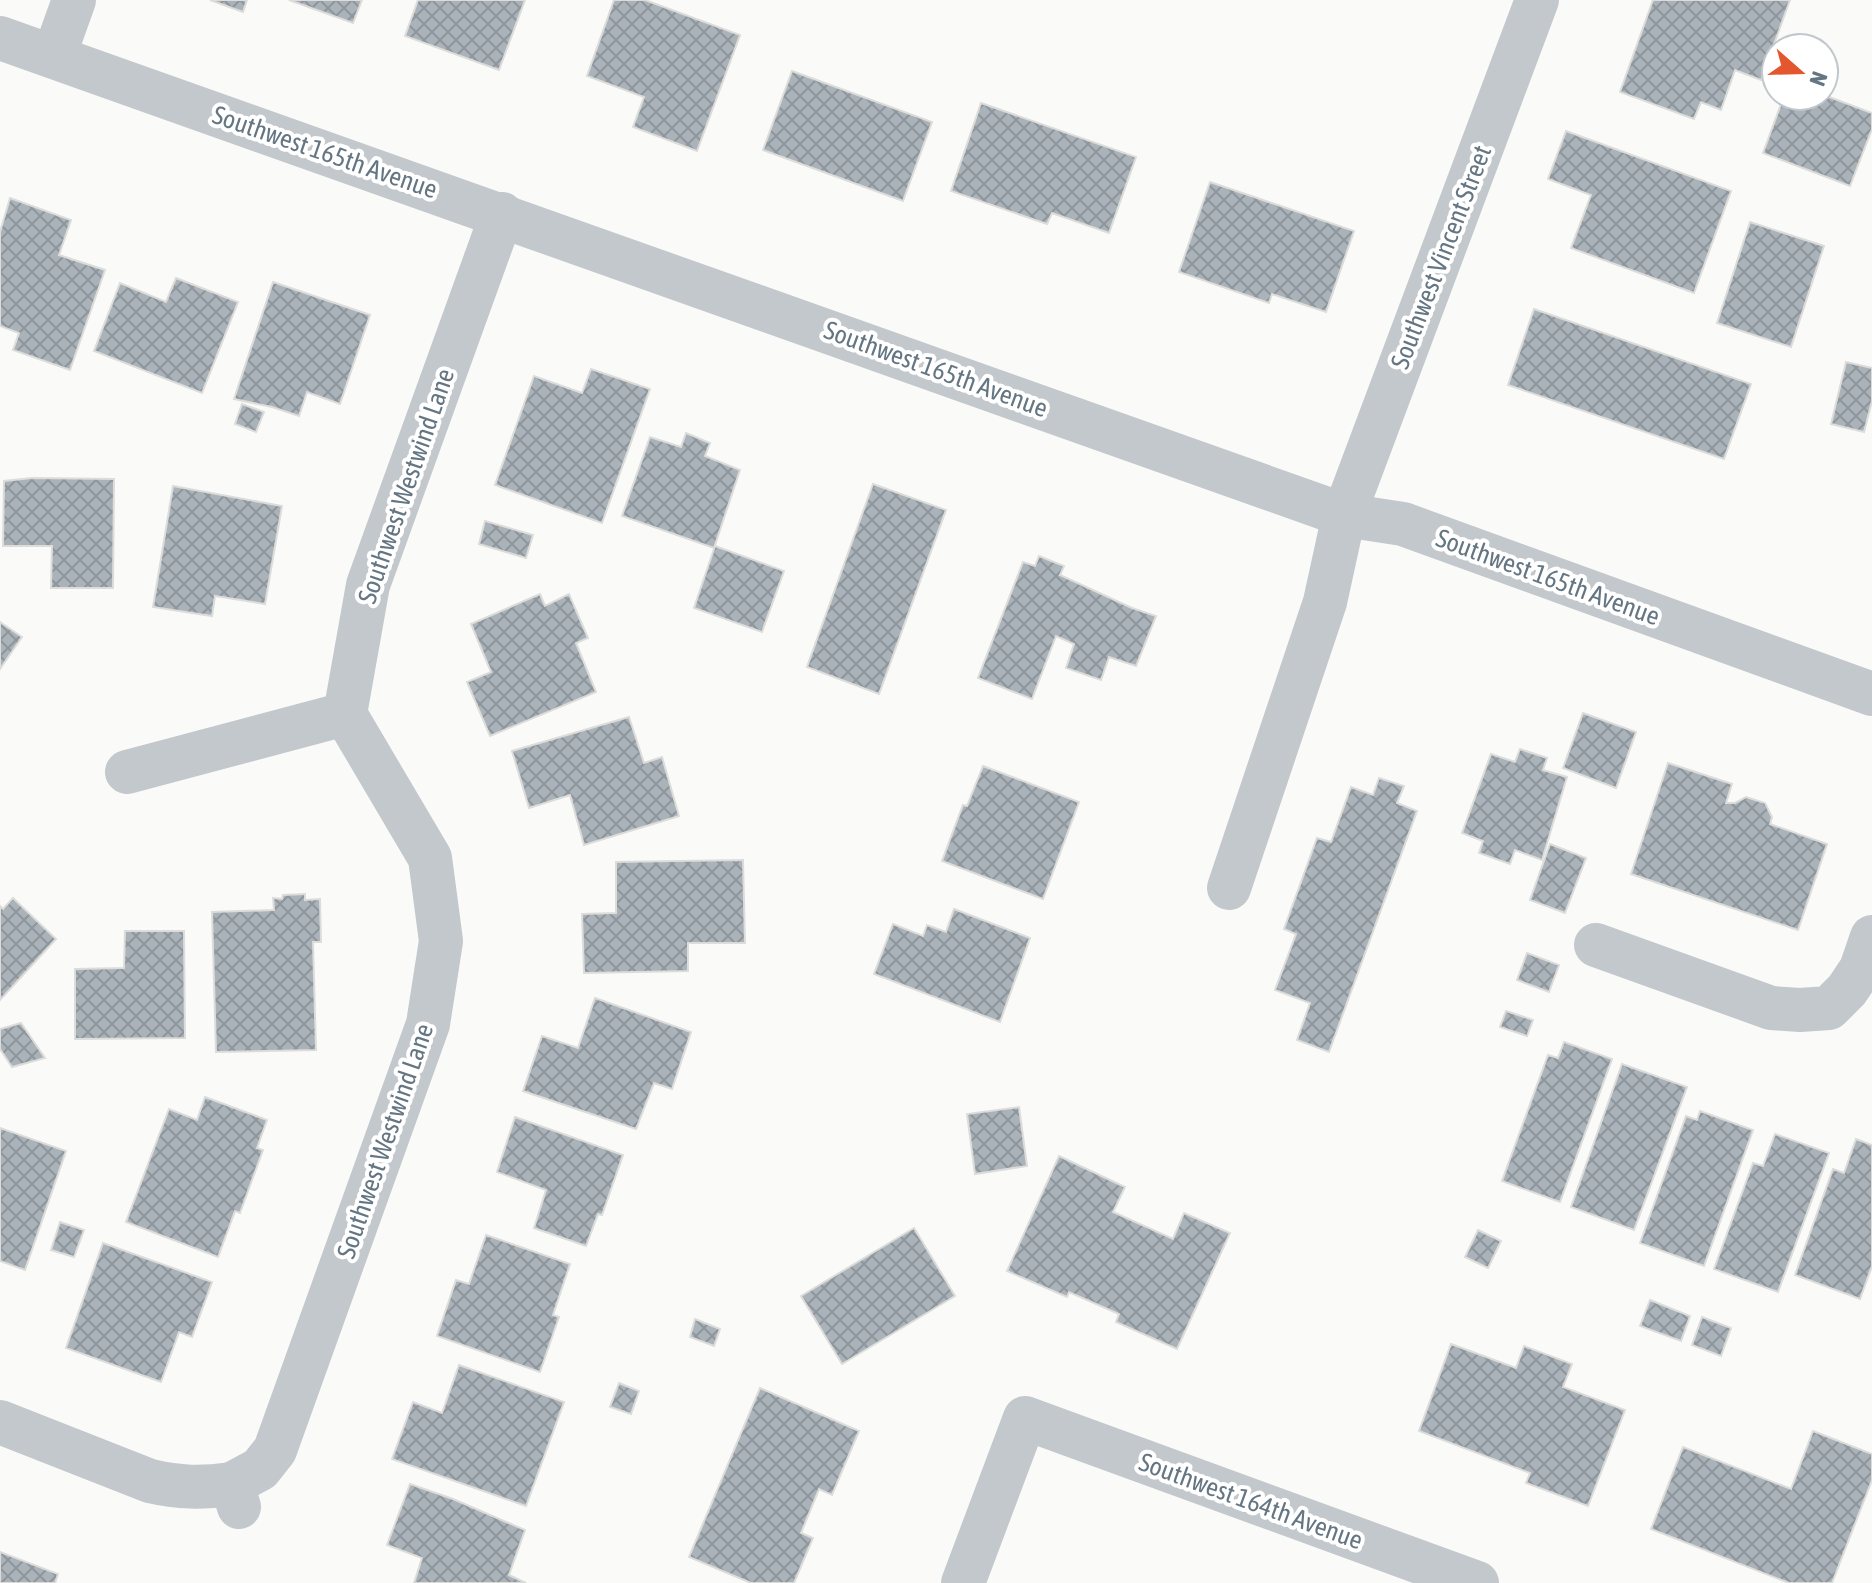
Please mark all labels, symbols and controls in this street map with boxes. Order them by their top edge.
north arrow [1760,32,1840,112]
text: N [1804,68,1833,89]
street label: Southwest 165th Avenue [209,99,441,205]
street label: Southwest Vincent Street [1385,141,1497,373]
street label: Southwest 165th Avenue [820,315,1052,423]
street label: Southwest Westwind Lane [352,365,460,607]
street label: Southwest 165th Avenue [1432,523,1664,631]
street label: Southwest Westwind Lane [331,1020,439,1262]
street label: Southwest 164th Avenue [1135,1447,1367,1555]

